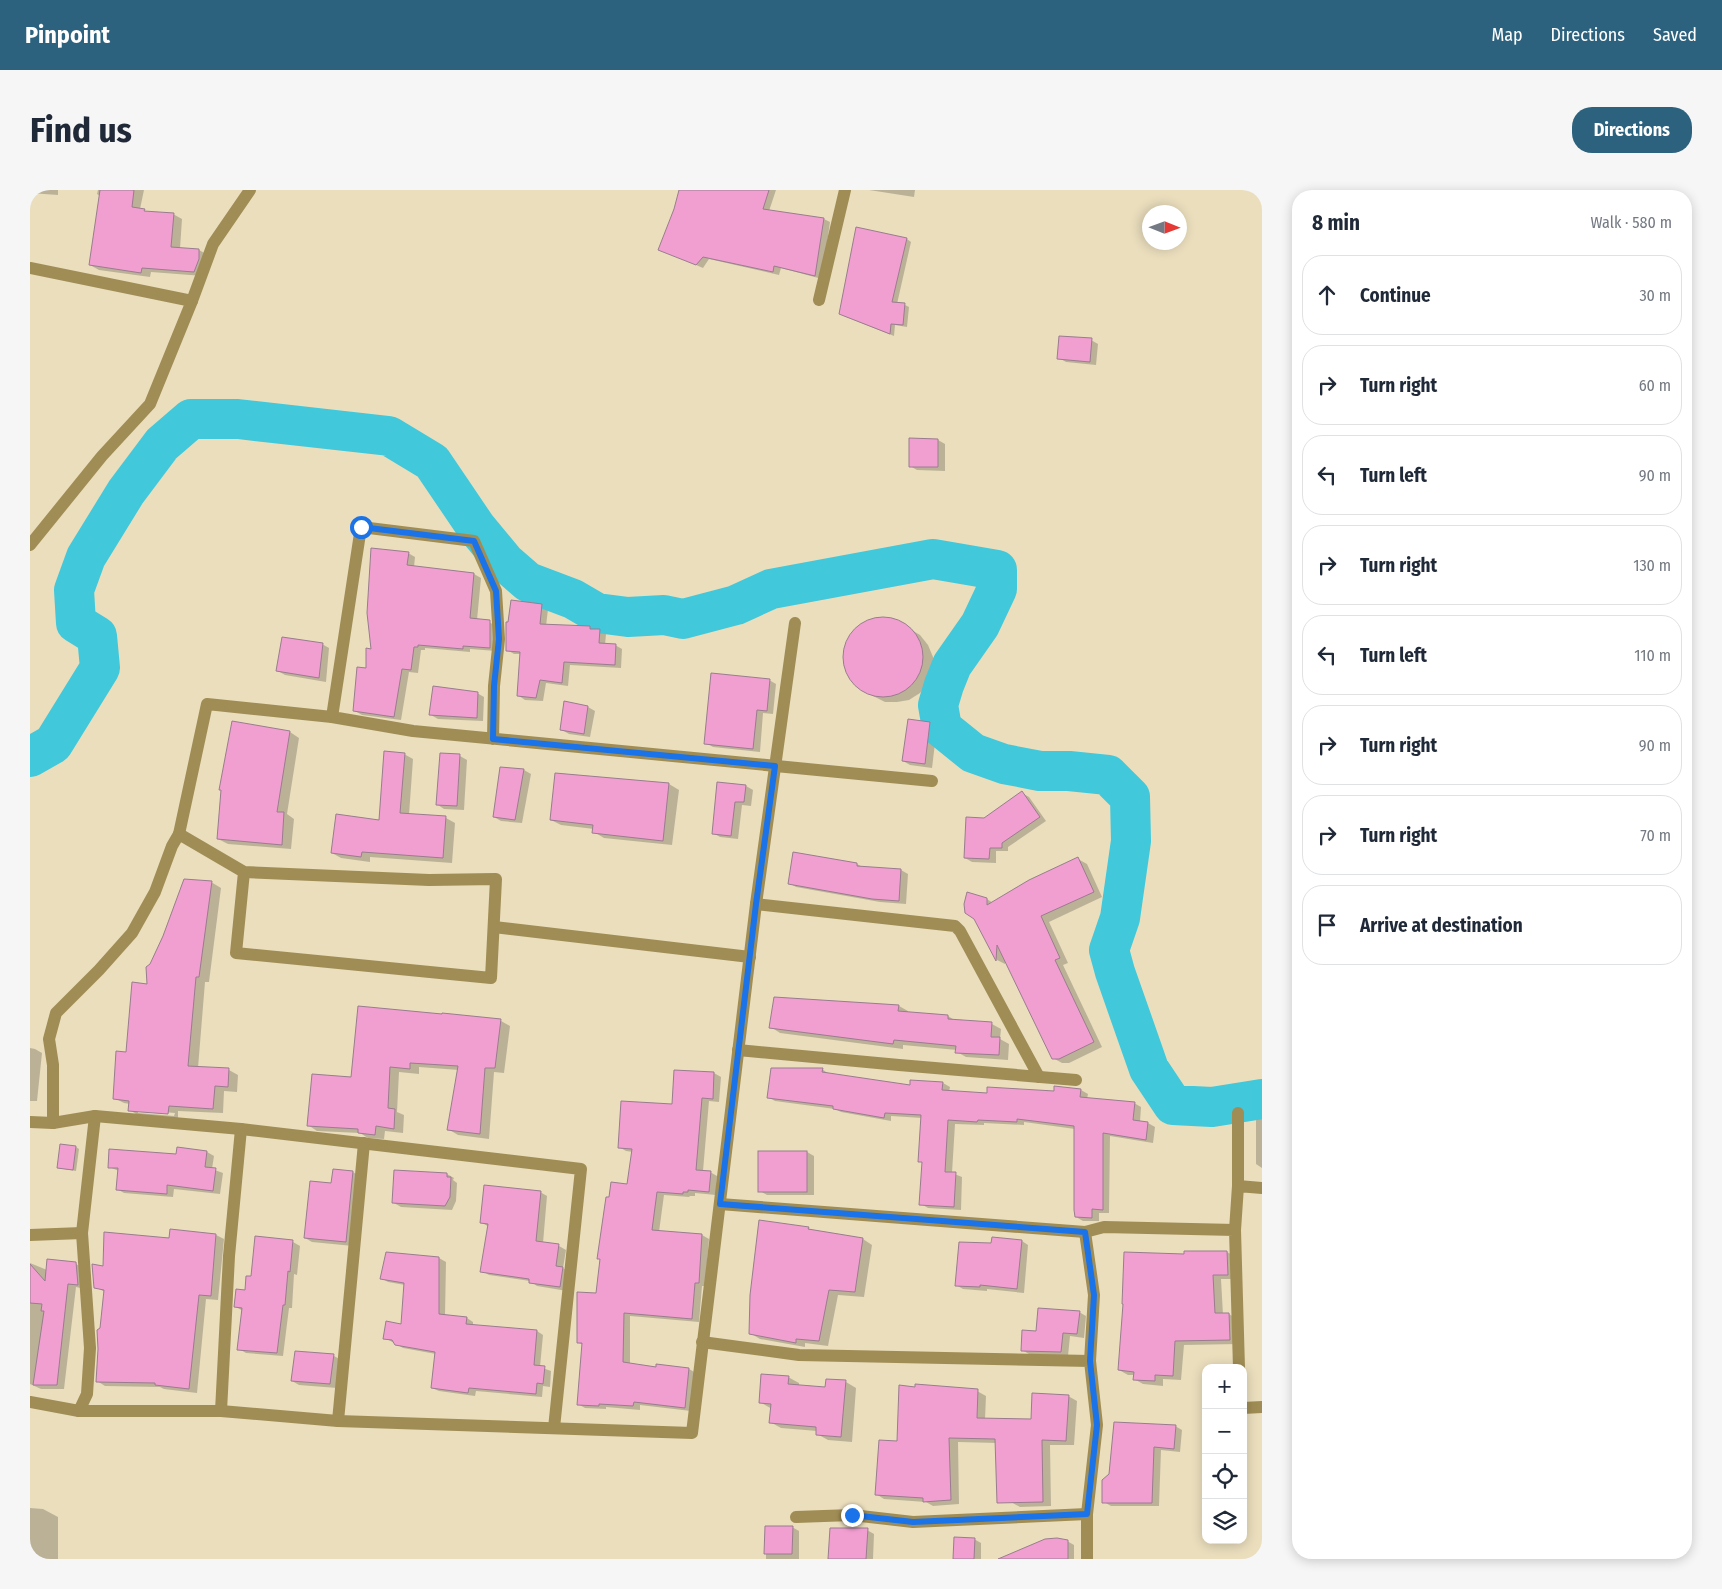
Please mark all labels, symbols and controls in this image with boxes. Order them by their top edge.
text: Pinpoint [25,21,110,49]
text: Map [1491,24,1523,46]
text: Directions [1551,24,1625,46]
text: Saved [1653,24,1697,46]
button: Directions [1572,107,1692,153]
text: Find us [30,109,132,151]
north arrow [1142,205,1187,250]
text: 8 min [1312,210,1360,236]
text: Walk · 580 m [1590,213,1672,232]
icon: ahead [1313,281,1341,309]
text: Continue [1360,284,1431,307]
text: 30 m [1639,286,1671,305]
icon: right [1313,371,1341,399]
text: Turn right [1360,374,1437,397]
text: 60 m [1639,376,1671,395]
icon: left [1313,461,1341,489]
text: Turn left [1360,464,1427,487]
text: 90 m [1639,466,1671,485]
route start [350,516,373,539]
icon: right [1313,551,1341,579]
text: Turn right [1360,554,1437,577]
text: 130 m [1633,556,1671,575]
icon: left [1313,641,1341,669]
text: Turn left [1360,644,1427,667]
text: 110 m [1634,646,1671,665]
icon: right [1313,731,1341,759]
text: Turn right [1360,734,1437,757]
text: 90 m [1639,736,1671,755]
icon: right [1313,821,1341,849]
text: Turn right [1360,824,1437,847]
text: 70 m [1640,826,1671,845]
icon: arrive [1313,911,1341,939]
text: Arrive at destination [1360,914,1523,937]
map controls [1202,1364,1247,1544]
button: + [1202,1364,1247,1409]
button: − [1202,1409,1247,1454]
button: locate [1202,1454,1247,1499]
button: layers [1202,1499,1247,1544]
route end [841,1504,864,1527]

